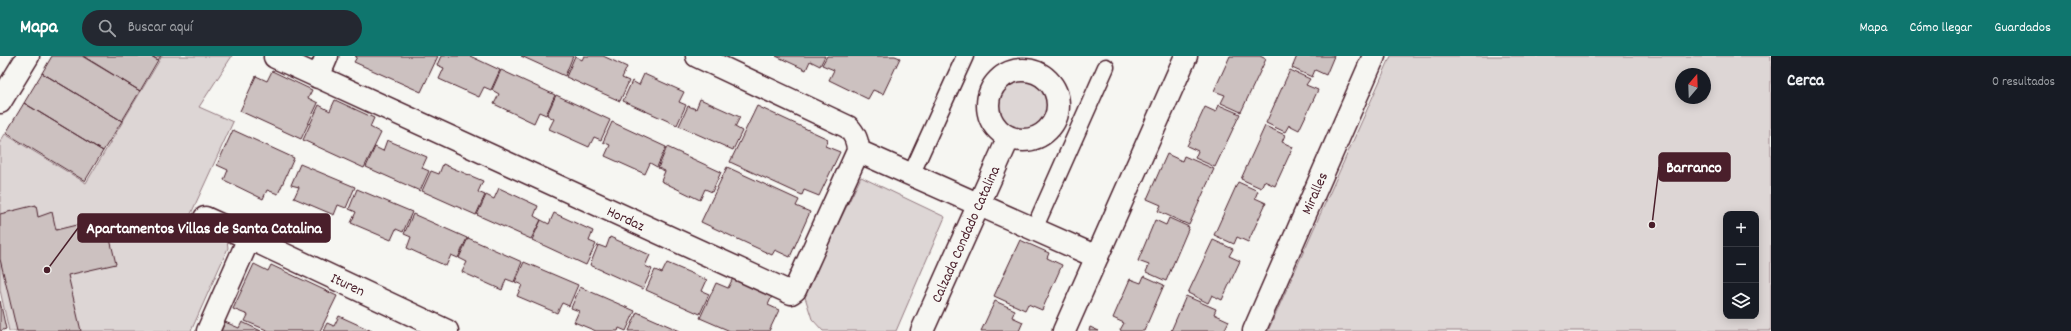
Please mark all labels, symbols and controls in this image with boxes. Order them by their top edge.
search box [82,10,362,46]
text: Mapa [20,15,58,42]
icon: search [96,17,118,39]
text: Buscar aquí [128,17,193,39]
text: Mapa [1860,18,1887,38]
text: Cómo llegar [1909,18,1972,38]
text: Guardados [1994,18,2051,38]
north arrow [1675,68,1711,104]
text: Cerca [1787,70,1824,94]
text: 0 resultados [1992,73,2055,92]
callout: Barranco [1659,153,1730,181]
text: Barranco [1666,157,1722,180]
street label: Calzada Condado Catalina [927,162,1007,307]
street label: Miralles [1297,169,1335,218]
street label: Hordaz [603,201,648,238]
map controls [1723,211,1759,319]
button: + [1723,211,1759,247]
callout: Apartamentos Villas de Santa Catalina [78,214,330,242]
text: Apartamentos Villas de Santa Catalina [86,218,323,241]
button: − [1723,247,1759,283]
street label: Ituren [326,268,368,303]
button: layers [1723,283,1759,319]

